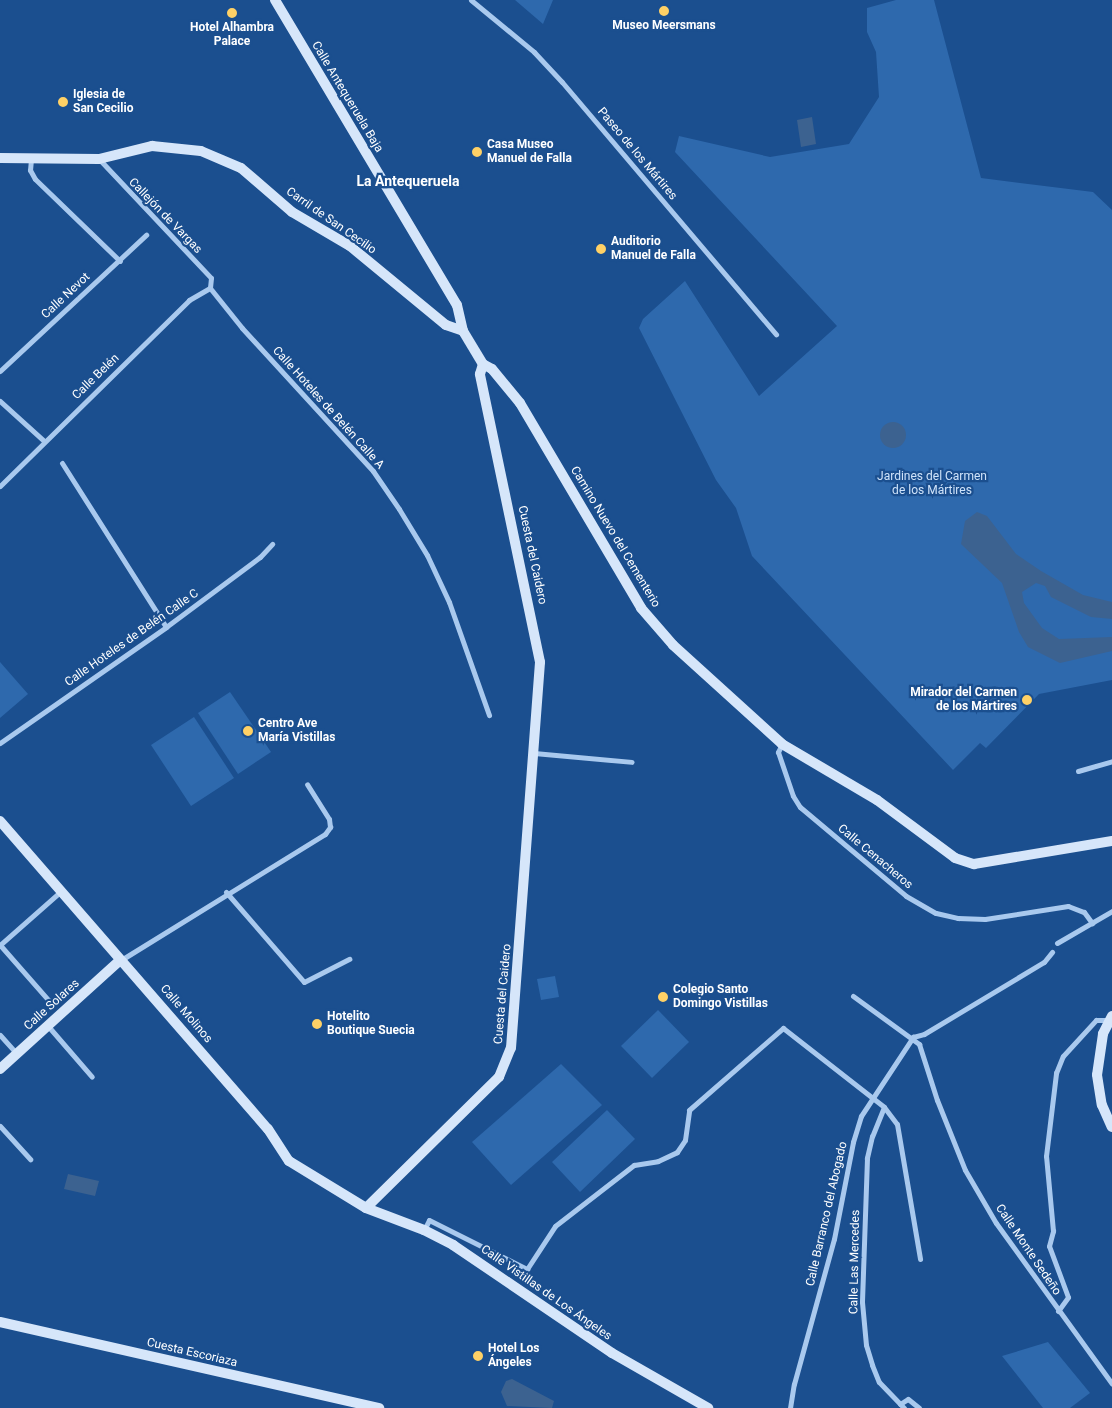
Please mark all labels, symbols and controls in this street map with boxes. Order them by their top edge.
marker: Museo Meersmans [658,5,670,17]
marker: Hotel Alhambra Palace [226,7,238,19]
place label: Museo Meersmans [612,19,716,33]
place label: Hotel Alhambra Palace [190,21,274,49]
street label: Calle Antequeruela Baja [308,39,386,155]
place label: Iglesia de San Cecilio [73,88,133,116]
marker: Iglesia de San Cecilio [57,96,69,108]
street label: Paseo de los Mártires [594,105,680,203]
place label: Casa Museo Manuel de Falla [487,138,572,166]
marker: Casa Museo Manuel de Falla [471,146,483,158]
district label: La Antequeruela [357,173,459,189]
street label: Callejón de Vargas [125,175,205,257]
street label: Carril de San Cecilio [283,185,379,257]
place label: Auditorio Manuel de Falla [611,235,696,263]
marker: Auditorio Manuel de Falla [595,243,607,255]
street label: Calle Nevot [39,270,93,322]
street label: Calle Hoteles de Belén Calle A [269,344,387,472]
street label: Calle Belén [70,351,122,403]
street label: Camino Nuevo del Cementerio [567,464,663,610]
park label: Jardines del Carmen de los Mártires [877,470,987,498]
street label: Cuesta del Caidero [514,504,550,606]
street label: Calle Hoteles de Belén Calle C [62,586,202,690]
place label: Mirador del Carmen de los Mártires [910,686,1017,714]
marker: Mirador del Carmen de los Mártires [1021,694,1033,706]
place label: Centro Ave María Vistillas [258,717,335,745]
marker: Centro Ave María Vistillas [242,725,254,737]
street label: Calle Cenacheros [835,822,915,892]
street label: Cuesta del Caidero [491,943,515,1045]
street label: Calle Solares [21,976,83,1034]
street label: Calle Molinos [157,982,215,1046]
place label: Colegio Santo Domingo Vistillas [673,983,768,1011]
marker: Colegio Santo Domingo Vistillas [657,991,669,1003]
place label: Hotelito Boutique Suecia [327,1010,415,1038]
marker: Hotelito Boutique Suecia [311,1018,323,1030]
street label: Calle Barranco del Abogado [803,1140,851,1288]
street label: Calle Monte Sedeño [992,1202,1064,1298]
street label: Calle Las Mercedes [847,1210,863,1314]
street label: Calle Vistillas de Los Ángeles [478,1242,614,1344]
street label: Cuesta Escoriaza [145,1336,239,1370]
place label: Hotel Los Ángeles [488,1342,539,1370]
marker: Hotel Los Ángeles [472,1350,484,1362]

